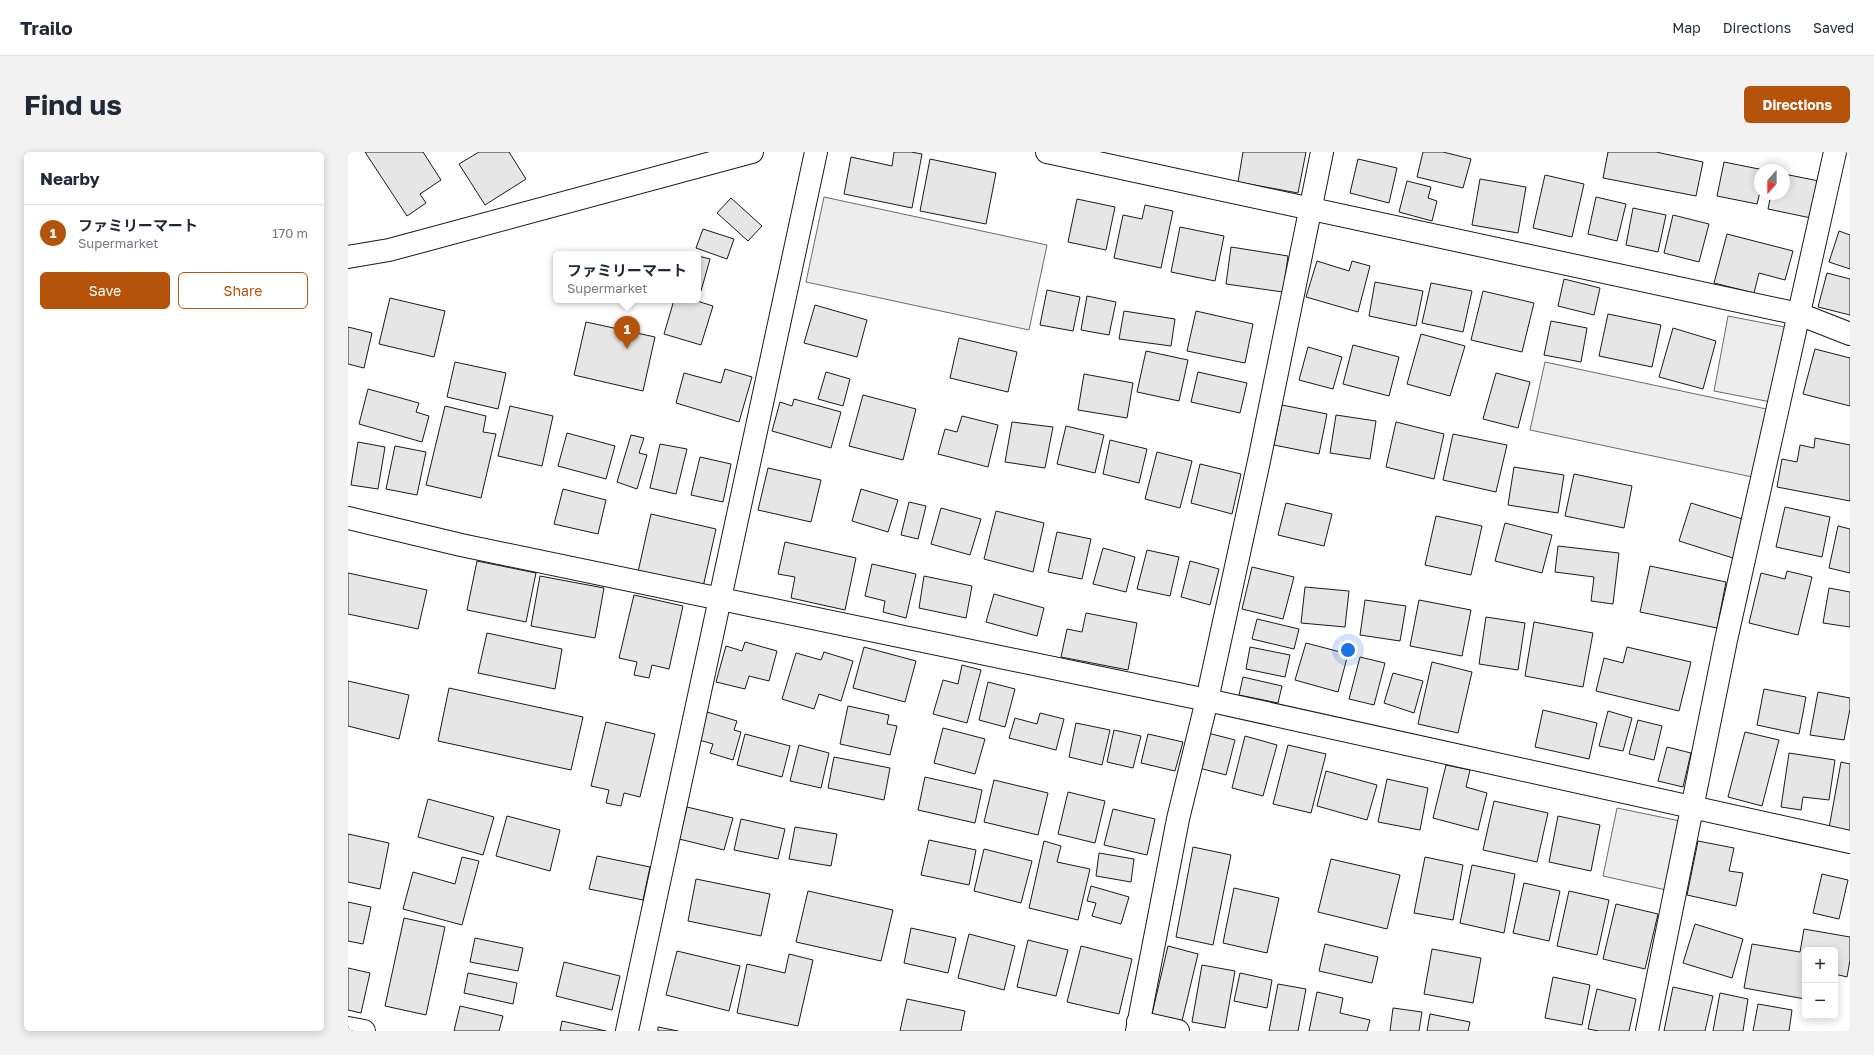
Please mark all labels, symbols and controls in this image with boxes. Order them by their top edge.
text: Trailo [20,16,73,39]
text: Map [1672,19,1701,36]
text: Directions [1723,19,1791,36]
text: Saved [1813,19,1854,36]
button: Directions [1744,86,1850,123]
text: Find us [24,88,122,121]
north arrow [1754,164,1790,200]
text: Nearby [40,168,100,189]
text: ファミリーマート [78,216,198,234]
text: 1 [50,225,56,241]
text: 170 m [272,225,308,241]
text: Supermarket [78,235,159,251]
popup [553,251,701,303]
text: ファミリーマート [567,261,687,279]
button: Save [40,272,170,309]
button: Share [178,272,308,309]
text: Supermarket [567,280,648,296]
pin: 1 [614,316,640,349]
your location [1338,640,1358,660]
map controls [1802,947,1838,1019]
button: + [1802,947,1838,983]
button: − [1802,983,1838,1019]

